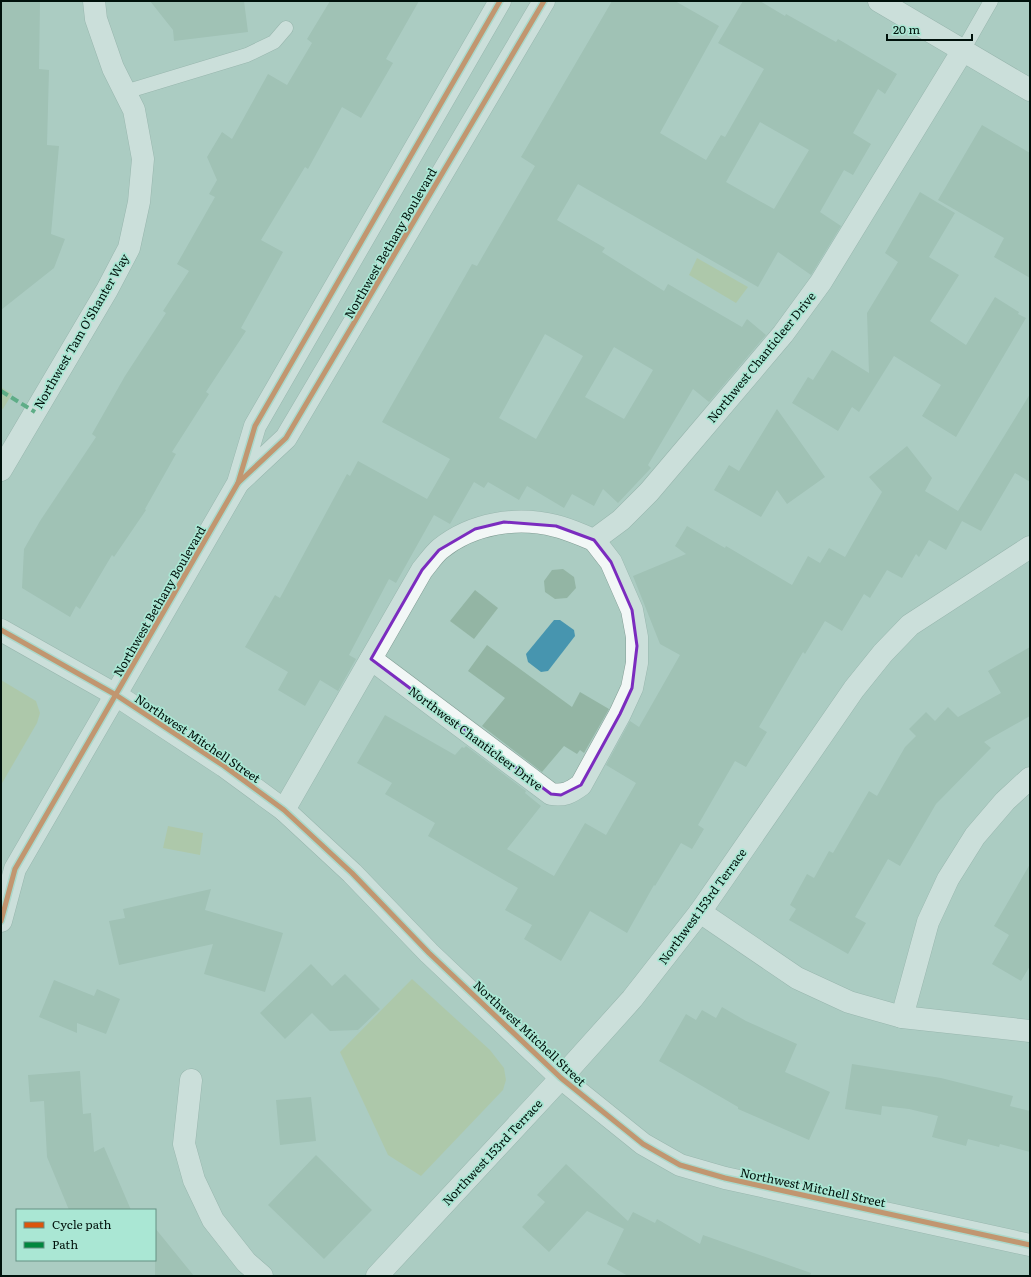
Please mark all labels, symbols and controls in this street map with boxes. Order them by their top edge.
scale bar [887,16,972,42]
text: 20 m [893,20,920,38]
street label: Northwest Bethany Boulevard [339,164,441,322]
street label: Northwest Tam O'Shanter Way [29,250,133,412]
street label: Northwest Chanticleer Drive [702,288,820,426]
street label: Northwest Bethany Boulevard [108,522,210,680]
street label: Northwest Chanticleer Drive [405,682,547,794]
street label: Northwest Mitchell Street [132,689,265,787]
street label: Northwest 153rd Terrace [654,844,750,968]
street label: Northwest Mitchell Street [470,976,590,1090]
street label: Northwest 153rd Terrace [438,1095,546,1209]
street label: Northwest Mitchell Street [739,1163,887,1211]
legend [16,1209,156,1261]
text: Cycle path [52,1215,112,1233]
text: Path [52,1235,78,1253]

